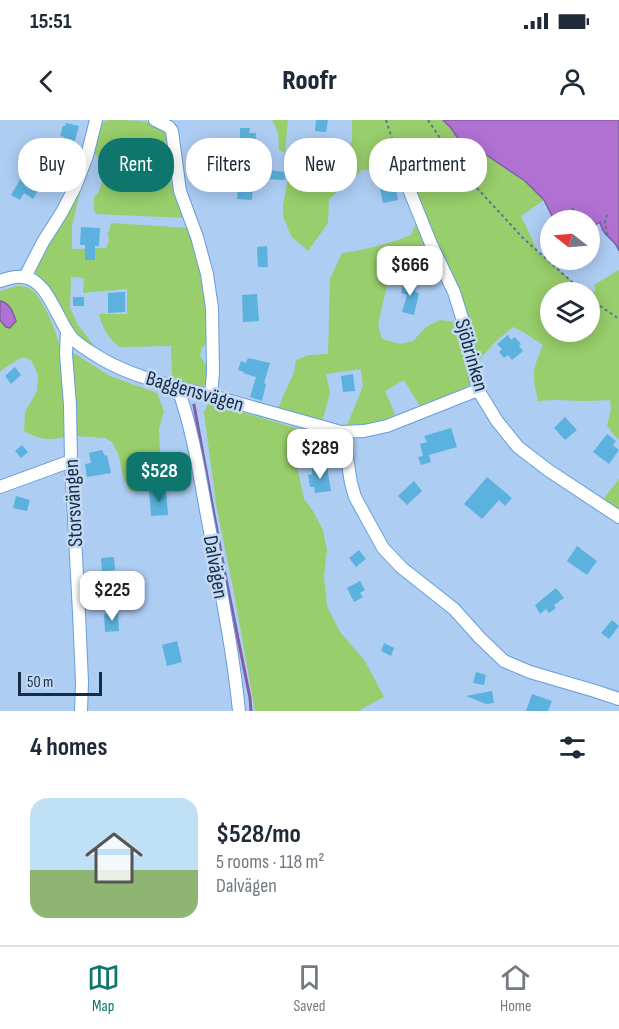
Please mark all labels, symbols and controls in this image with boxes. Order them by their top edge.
text: 15:51 [30,8,72,35]
icon: back [30,65,63,98]
text: Roofr [282,65,337,97]
icon: person [556,65,589,98]
chip: Buy [18,138,86,192]
chip: Rent [98,138,174,192]
chip: Filters [186,138,272,192]
chip: New [284,138,357,192]
chip: Apartment [369,138,487,192]
north arrow [540,210,600,270]
map controls [540,210,600,342]
pin: $666 [374,246,446,297]
text: $666 [391,253,429,277]
button: layers [540,282,600,342]
street label: Sjöbrinken [449,316,494,394]
street label: Baggensvägen [143,366,247,417]
pin: $289 [284,429,356,480]
text: $289 [301,436,339,460]
pin: $528 [123,452,195,503]
street label: Storsvängen [59,459,88,547]
text: $528 [140,459,178,483]
street label: Dalvägen [198,533,233,601]
pin: $225 [76,571,148,622]
text: $225 [94,578,130,602]
scale bar [18,669,102,696]
text: 50 m [27,673,53,692]
icon: filters [556,731,589,764]
text: 4 homes [30,732,107,763]
text: $528/mo [216,819,301,850]
icon: home [78,822,150,894]
text: 5 rooms · 118 m² [216,850,325,874]
text: Dalvägen [216,874,277,898]
tab: Map [87,961,120,1016]
tab: Saved [293,961,326,1016]
tab: Home [499,961,532,1016]

